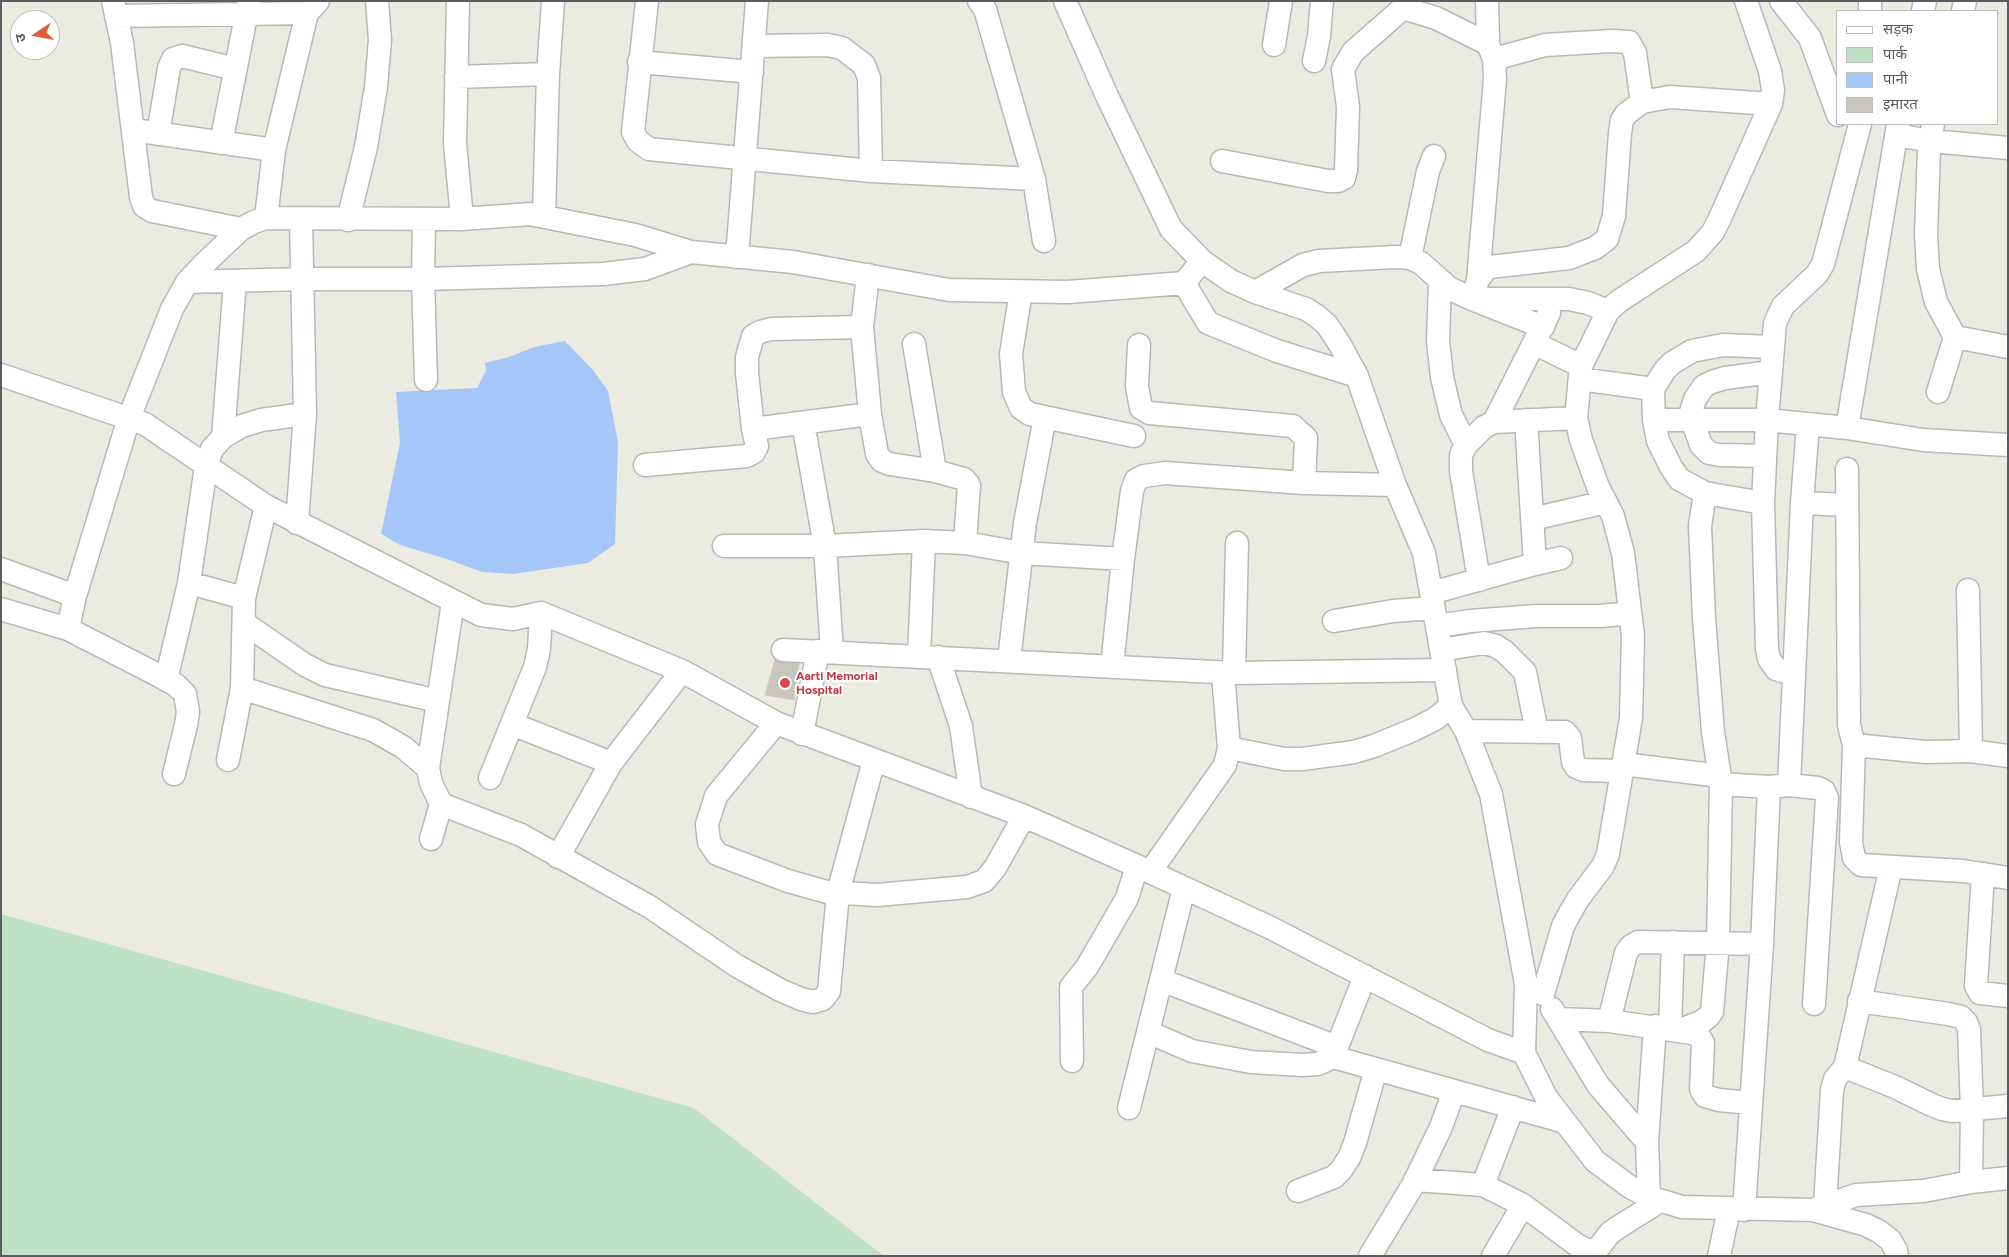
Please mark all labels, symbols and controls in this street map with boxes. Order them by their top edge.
north arrow [10,10,60,60]
legend [1836,10,1999,125]
text: सड़क [1883,20,1913,38]
text: उ [12,32,30,44]
text: पार्क [1883,45,1907,63]
text: पानी [1883,70,1908,88]
text: इमारत [1883,95,1918,113]
place label: Aarti Memorial Hospital [796,669,878,697]
marker: Aarti Memorial Hospital [778,676,792,690]

